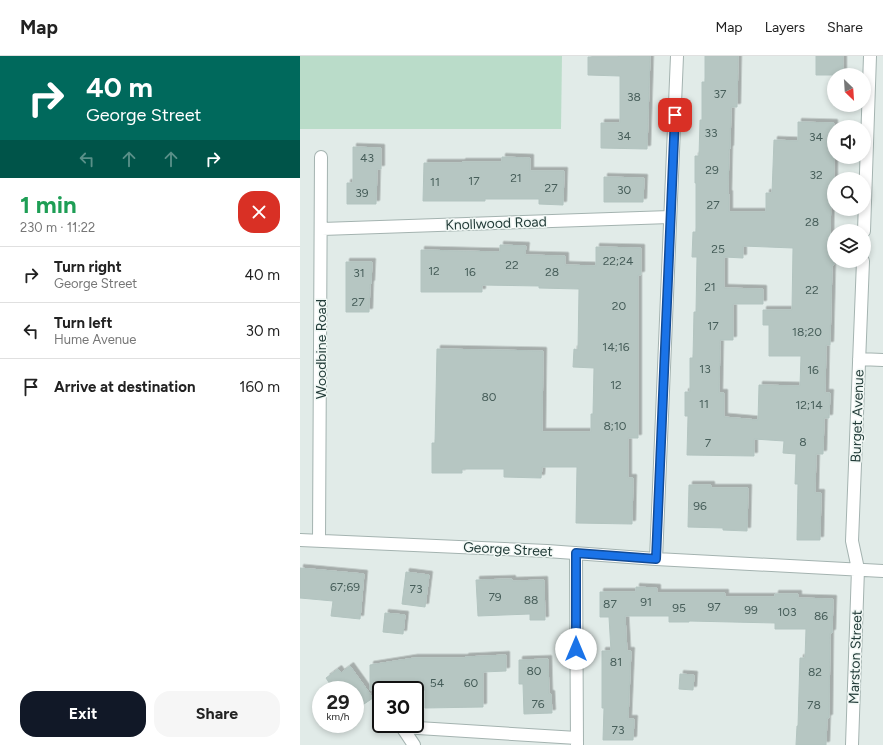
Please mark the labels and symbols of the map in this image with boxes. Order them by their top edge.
north arrow [827,68,871,112]
house number: 37 [714,87,727,101]
house number: 38 [627,90,641,104]
pin [658,98,692,132]
house number: 33 [704,126,718,140]
house number: 34 [617,129,632,143]
house number: 34 [809,130,824,144]
house number: 43 [360,151,374,165]
house number: 29 [705,163,719,177]
house number: 32 [809,168,823,182]
house number: 21 [510,171,522,185]
house number: 17 [468,174,480,188]
house number: 11 [430,175,440,189]
house number: 27 [544,181,558,195]
house number: 30 [617,183,631,197]
house number: 39 [355,186,369,200]
house number: 27 [706,198,720,212]
street label: Knollwood Road [445,213,547,234]
house number: 28 [805,215,819,229]
house number: 25 [711,242,725,256]
house number: 22;24 [603,254,634,268]
house number: 22 [505,258,519,272]
house number: 12 [428,264,440,278]
house number: 16 [464,265,476,279]
house number: 28 [545,265,559,279]
house number: 31 [353,266,365,280]
house number: 21 [704,280,716,294]
house number: 22 [805,283,819,297]
house number: 27 [351,295,365,309]
street label: Woodbine Road [313,299,330,399]
house number: 20 [612,299,627,313]
house number: 17 [707,319,719,333]
house number: 18;20 [792,325,822,339]
house number: 14;16 [602,340,630,354]
house number: 13 [699,362,711,376]
house number: 16 [807,363,819,377]
street label: Burget Avenue [847,369,868,463]
house number: 12 [610,378,622,392]
house number: 80 [481,390,497,404]
house number: 11 [699,397,709,411]
house number: 12;14 [795,398,823,412]
house number: 8;10 [603,419,627,433]
house number: 8 [799,435,807,449]
house number: 7 [705,436,712,450]
house number: 96 [693,499,707,513]
street label: George Street [463,539,553,560]
house number: 67;69 [330,580,360,594]
house number: 73 [410,582,422,596]
house number: 79 [488,590,502,604]
house number: 88 [524,593,538,607]
house number: 91 [640,595,652,609]
house number: 87 [603,597,617,611]
house number: 97 [707,600,721,614]
house number: 95 [672,601,686,615]
house number: 99 [744,603,758,617]
house number: 103 [777,605,797,619]
house number: 86 [814,609,828,623]
street label: Marston Street [845,610,866,704]
position arrow [555,628,597,670]
house number: 81 [610,655,622,669]
house number: 80 [526,664,542,678]
house number: 82 [808,665,822,679]
house number: 54 [430,676,445,690]
house number: 60 [464,676,479,690]
speed limit sign: 30 [372,681,424,733]
house number: 76 [531,697,545,711]
house number: 78 [807,698,821,712]
house number: 73 [612,723,624,737]

